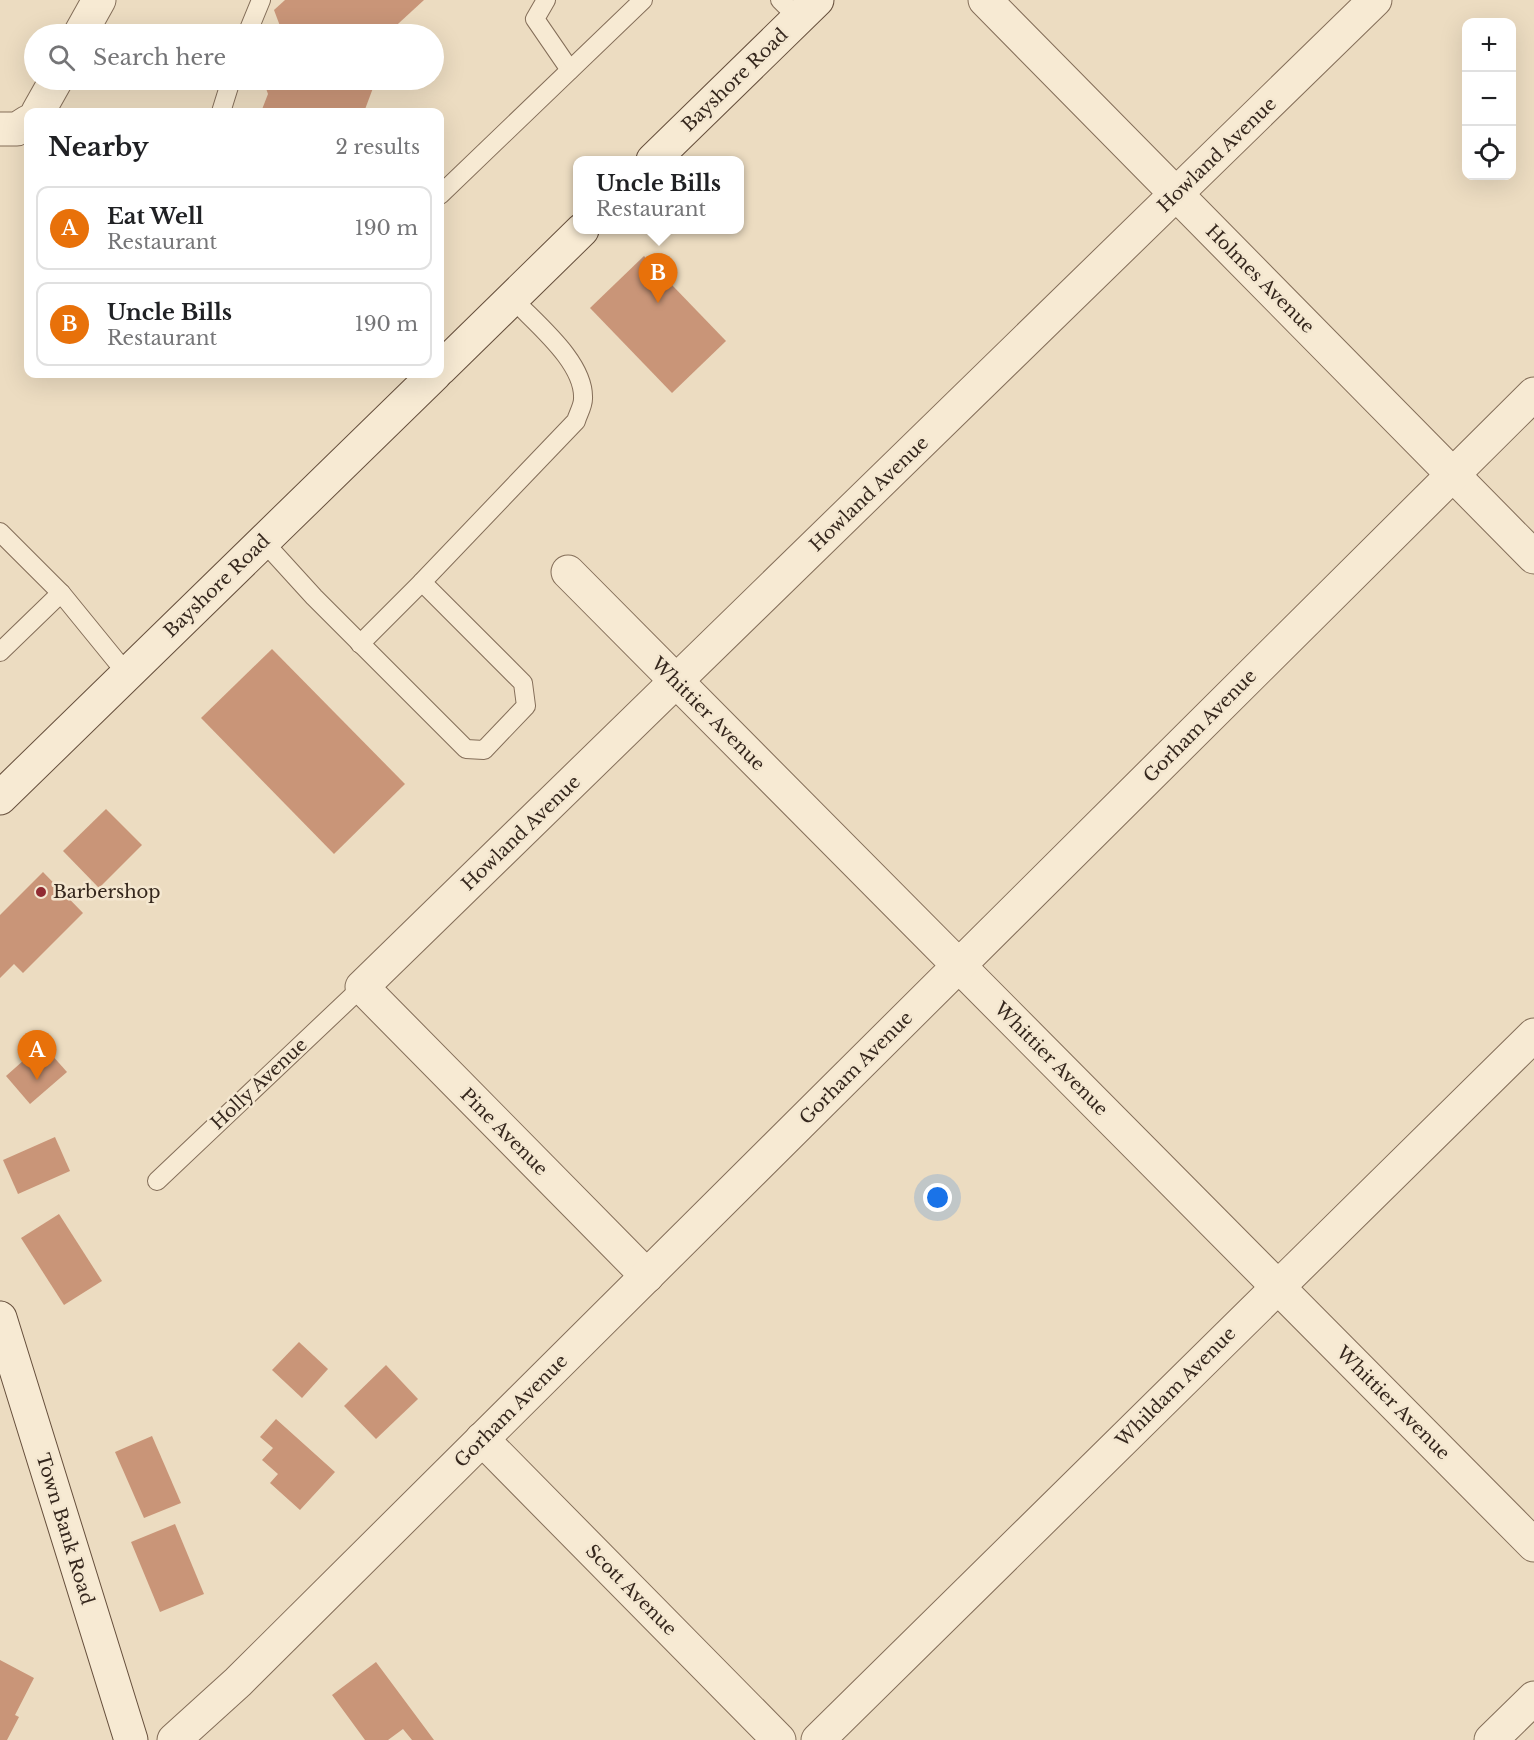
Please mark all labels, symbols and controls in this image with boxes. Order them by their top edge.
map controls [1462,18,1516,180]
button: + [1462,18,1516,72]
search box [24,24,444,90]
street label: Bayshore Road [677,24,793,136]
icon: search [45,41,78,74]
text: Search here [93,44,226,71]
button: − [1462,72,1516,126]
street label: Howland Avenue [1153,93,1281,217]
button: locate [1462,126,1516,180]
text: Nearby [48,131,149,163]
text: 2 results [336,135,420,159]
popup [573,156,744,234]
text: Uncle Bills [596,170,721,197]
text: Restaurant [596,197,706,221]
text: Eat Well [107,203,204,230]
text: A [61,216,78,240]
text: 190 m [355,216,418,240]
street label: Holmes Avenue [1201,220,1319,338]
text: Restaurant [107,230,217,254]
pin: B [638,254,678,303]
text: Uncle Bills [107,299,232,326]
text: B [62,312,77,336]
text: 190 m [355,312,418,336]
text: Restaurant [107,326,217,350]
street label: Howland Avenue [805,432,933,556]
street label: Bayshore Road [159,530,275,642]
street label: Whittier Avenue [646,652,769,775]
street label: Gorham Avenue [1139,665,1261,787]
street label: Howland Avenue [457,771,585,895]
place label: Barbershop [53,881,161,903]
marker: Barbershop [34,885,48,899]
street label: Whittier Avenue [989,997,1112,1120]
street label: Gorham Avenue [795,1007,917,1129]
pin: A [18,1030,57,1080]
street label: Holly Avenue [206,1034,312,1134]
street label: Pine Avenue [456,1084,552,1180]
your location [923,1183,952,1212]
street label: Whildam Avenue [1111,1323,1240,1452]
street label: Whittier Avenue [1331,1341,1454,1464]
street label: Gorham Avenue [450,1350,572,1472]
street label: Town Bank Road [32,1451,98,1607]
street label: Scott Avenue [581,1540,681,1640]

